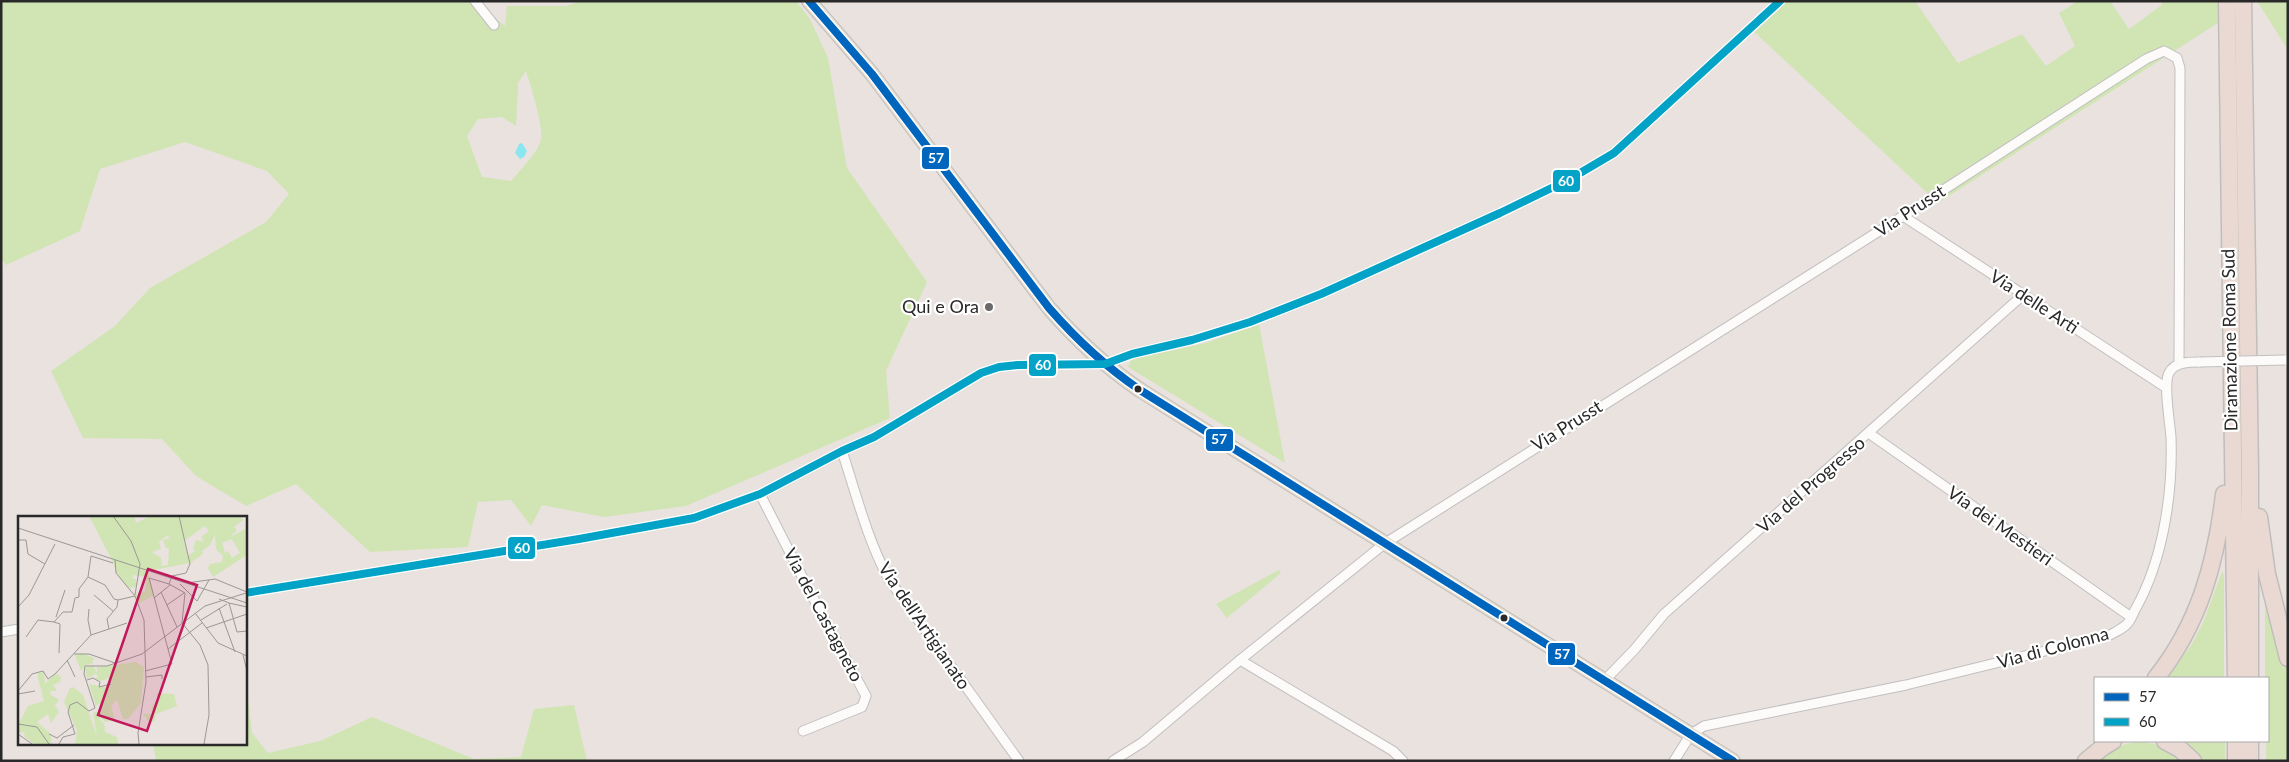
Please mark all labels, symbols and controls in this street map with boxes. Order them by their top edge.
line badge: 57 [921,146,950,170]
text: 57 [928,149,944,166]
line badge: 60 [1552,169,1581,193]
text: 60 [1558,172,1574,189]
street label: Via Prusst [1870,179,1949,241]
street label: Diramazione Roma Sud [2216,248,2242,432]
street label: Via delle Arti [1986,264,2083,338]
place label: Qui e Ora [902,295,979,317]
marker: Qui e Ora [983,301,995,313]
line badge: 60 [1028,353,1057,377]
text: 60 [1035,356,1051,373]
unlabelled marker [1133,384,1143,394]
street label: Via Prusst [1527,395,1606,455]
line badge: 57 [1205,428,1234,452]
text: 57 [1211,430,1227,447]
street label: Via del Progresso [1752,431,1869,537]
street label: Via dei Mestieri [1944,481,2058,570]
inset map [18,516,246,744]
line badge: 60 [507,536,536,560]
text: 60 [514,539,530,556]
street label: Via del Castagneto [779,544,868,685]
street label: Via dell'Artigianato [874,558,976,693]
unlabelled marker [1499,613,1509,623]
street label: Via di Colonna [1995,622,2111,672]
line badge: 57 [1547,642,1576,666]
text: 57 [1554,645,1570,662]
legend [2094,677,2269,742]
text: 57 [2139,687,2157,705]
text: 60 [2139,712,2157,730]

